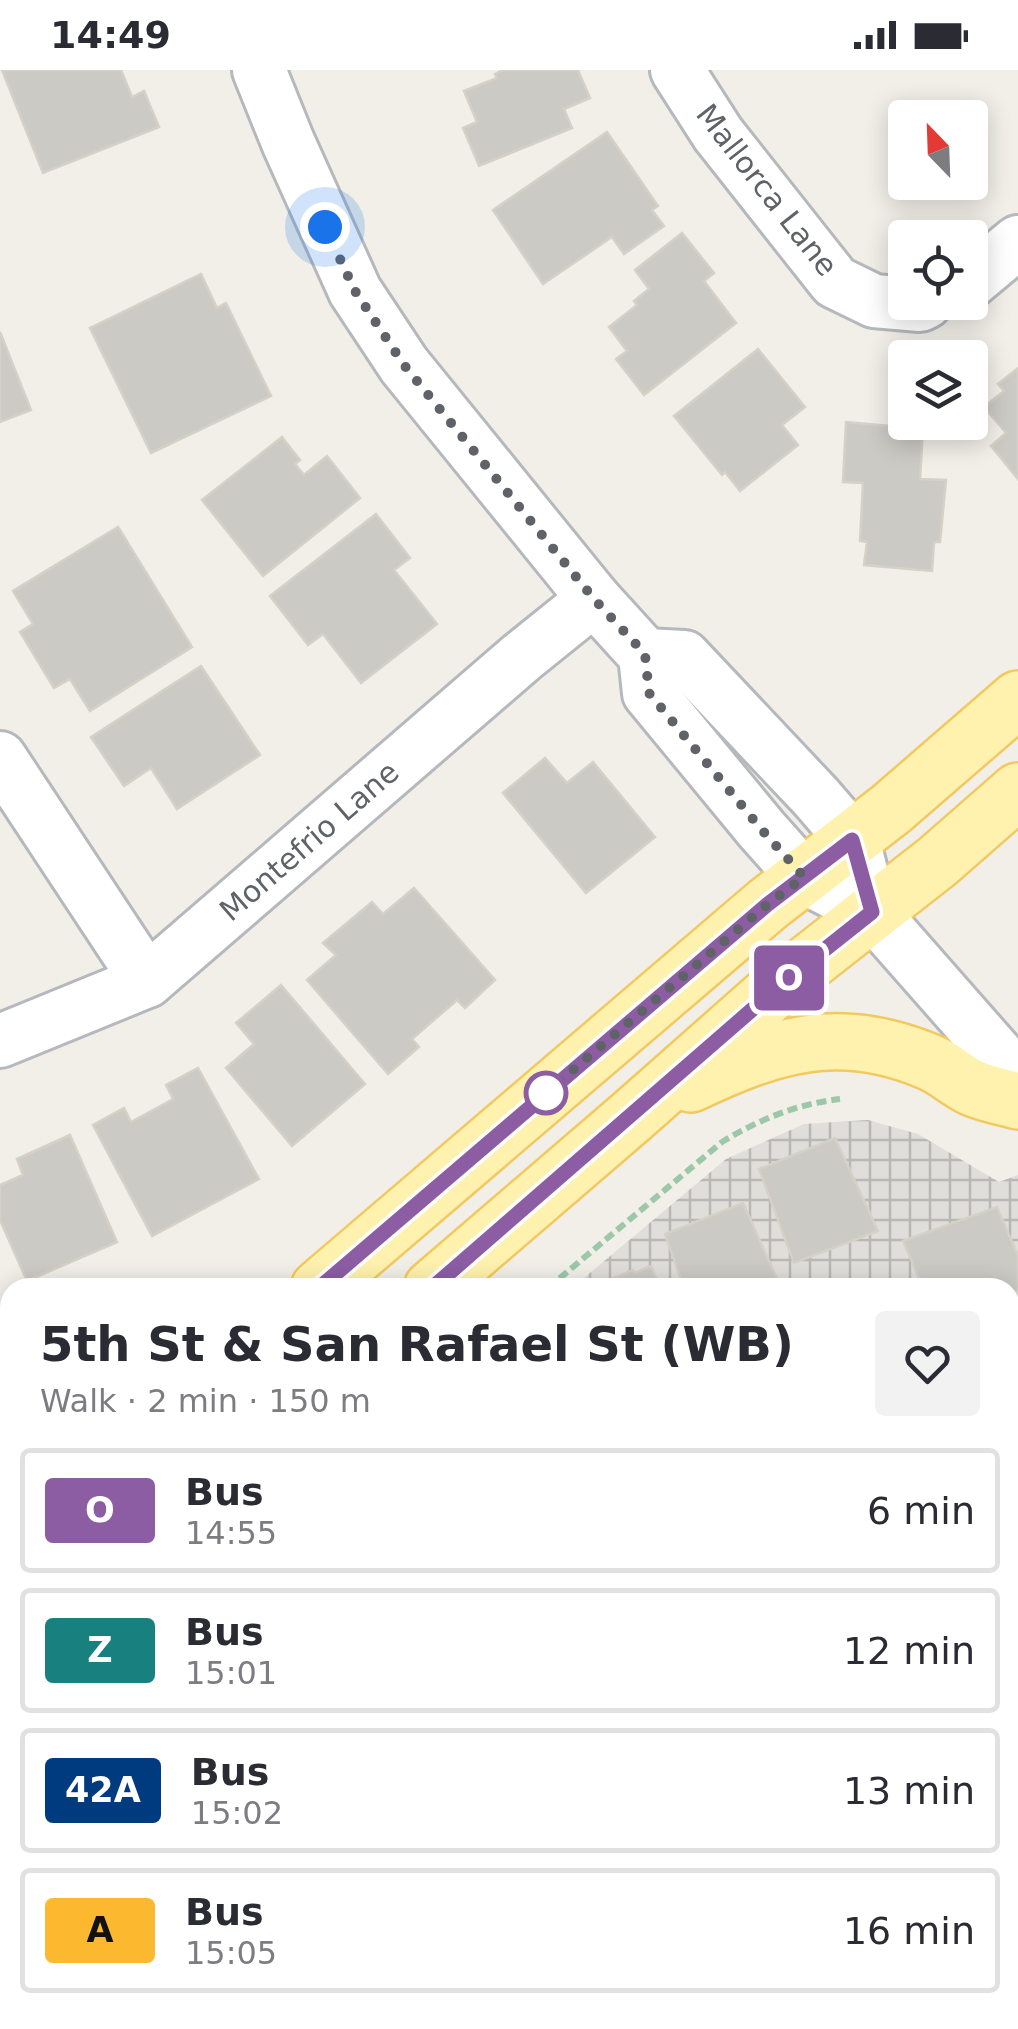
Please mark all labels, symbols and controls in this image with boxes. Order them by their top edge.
text: 14:49 [50,13,171,57]
street label: Mallorca Lane [689,97,845,283]
north arrow [888,100,988,200]
map controls [888,100,988,440]
your location [300,202,350,252]
button: locate [888,220,988,320]
button: layers [888,340,988,440]
street label: Montefrio Lane [213,754,405,928]
line badge: O [756,946,822,1010]
text: O [774,958,804,998]
unlabelled marker [525,1072,567,1114]
button: heart [875,1311,980,1416]
text: 5th St & San Rafael St (WB) [40,1316,794,1372]
text: Walk · 2 min · 150 m [40,1382,371,1420]
text: Bus [185,1470,264,1514]
text: 6 min [867,1489,975,1533]
text: O [85,1490,115,1530]
text: 14:55 [185,1514,277,1552]
text: Bus [185,1610,264,1654]
text: 12 min [843,1629,975,1673]
text: Z [87,1630,113,1670]
text: 15:01 [185,1654,277,1692]
text: Bus [191,1750,269,1794]
text: 13 min [843,1769,975,1813]
text: 42A [65,1770,141,1810]
text: 15:02 [191,1794,283,1832]
text: Bus [185,1890,264,1934]
text: 16 min [843,1909,975,1953]
text: A [86,1910,114,1950]
text: 15:05 [185,1934,277,1972]

